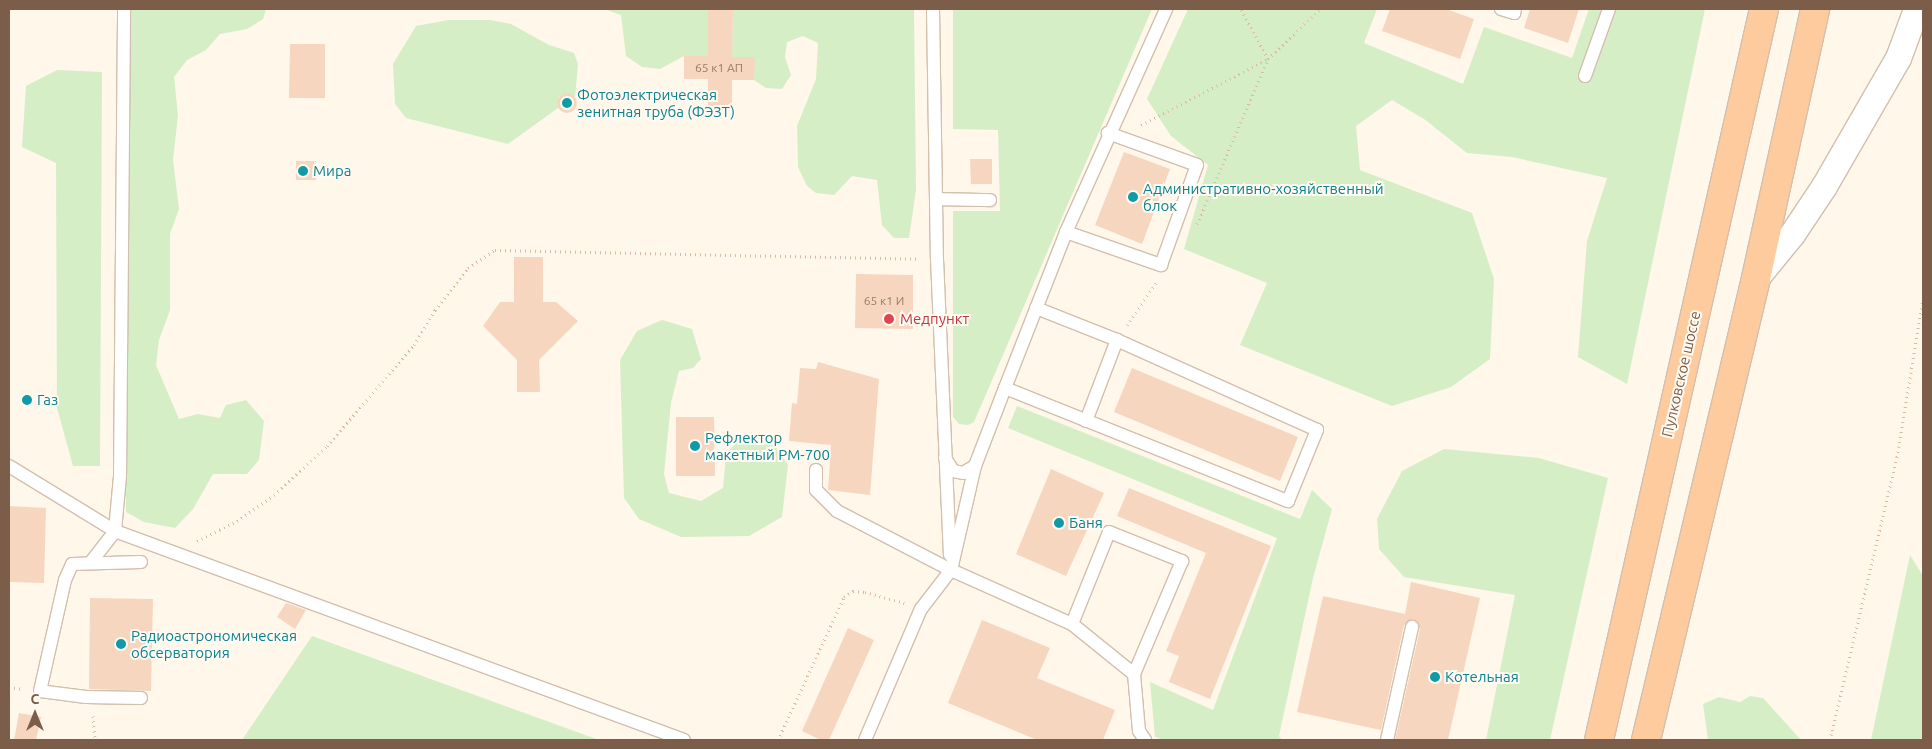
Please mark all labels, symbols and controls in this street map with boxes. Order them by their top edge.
house number: 65 к1 АП [695,61,743,75]
place label: Фотоэлектрическая зенитная труба (ФЭЗТ) [577,85,735,120]
marker: Фотоэлектрическая зенитная труба (ФЭЗТ) [561,97,573,109]
place label: Мира [313,162,351,180]
marker: Мира [297,165,309,177]
place label: Административно-хозяйственный блок [1143,179,1384,214]
marker: Административно-хозяйственный блок [1127,191,1139,203]
house number: 65 к1 И [864,294,904,308]
street label: Пулковское шоссе [1658,309,1704,439]
place label: Медпункт [900,310,969,328]
marker: Медпункт [882,312,896,326]
place label: Газ [37,391,58,409]
marker: Газ [21,394,33,406]
place label: Рефлектор макетный РМ-700 [705,428,830,463]
marker: Рефлектор макетный РМ-700 [689,440,701,452]
place label: Баня [1069,514,1103,532]
marker: Баня [1053,517,1065,529]
place label: Радиоастрономическая обсерватория [131,626,297,661]
marker: Радиоастрономическая обсерватория [115,638,127,650]
place label: Котельная [1445,668,1519,686]
marker: Котельная [1429,671,1441,683]
north arrow [10,689,60,739]
text: С [31,691,39,707]

